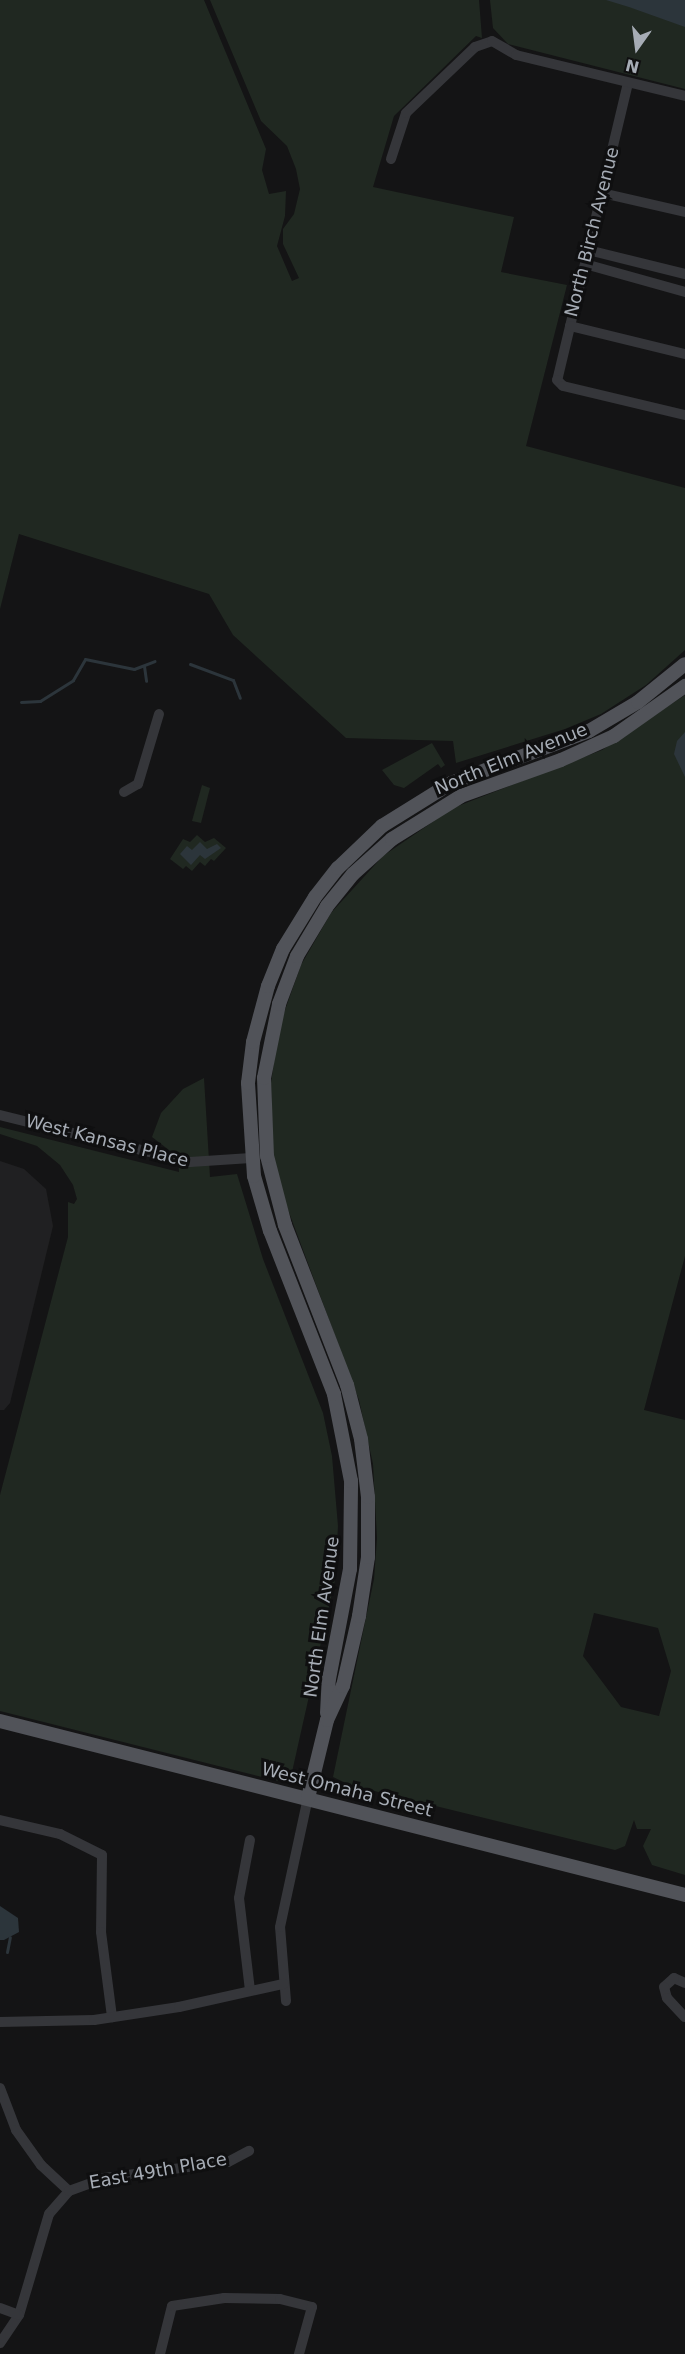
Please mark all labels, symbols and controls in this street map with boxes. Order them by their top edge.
north arrow [607,18,667,78]
text: N [624,55,641,77]
street label: North Birch Avenue [560,145,624,319]
street label: North Elm Avenue [432,719,590,799]
street label: West Kansas Place [23,1110,191,1172]
street label: North Elm Avenue [300,1535,344,1699]
street label: West Omaha Street [259,1758,435,1822]
street label: East 49th Place [87,2148,229,2194]

